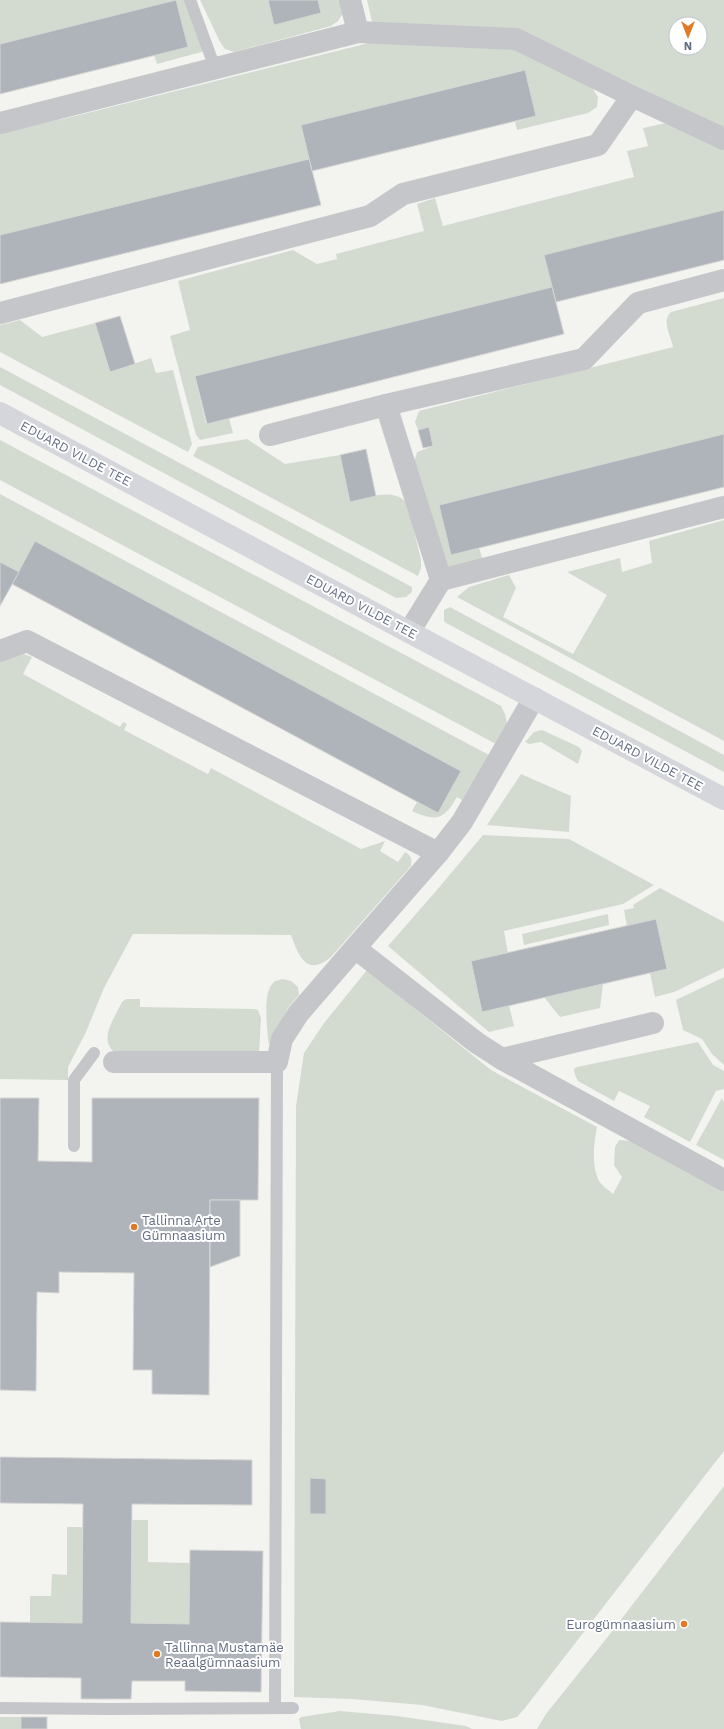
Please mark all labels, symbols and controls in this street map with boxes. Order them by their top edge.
north arrow [668,16,708,56]
text: N [684,39,692,52]
street label: EDUARD VILDE TEE [18,418,134,489]
street label: EDUARD VILDE TEE [304,571,420,642]
street label: EDUARD VILDE TEE [590,723,706,794]
place label: Tallinna Arte Gümnaasium [142,1213,225,1243]
marker: Tallinna Arte Gümnaasium [129,1222,139,1232]
place label: Eurogümnaasium [566,1617,676,1632]
marker: Eurogümnaasium [679,1619,689,1629]
place label: Tallinna Mustamäe Reaalgümnaasium [165,1640,284,1670]
marker: Tallinna Mustamäe Reaalgümnaasium [152,1649,162,1659]

